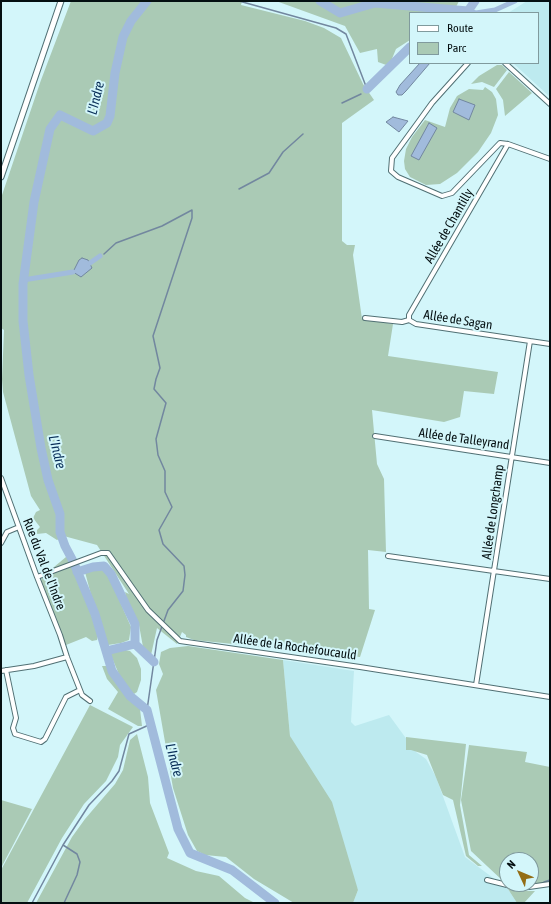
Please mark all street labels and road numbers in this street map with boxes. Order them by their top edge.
street label: Allée de Chantilly [421,186,477,266]
street label: Allée de Sagan [422,307,494,333]
street label: Allée de Talleyrand [418,425,510,453]
street label: Allée de Longchamp [479,463,507,561]
street label: Rue du Val de l'Indre [19,516,69,612]
street label: Allée de la Rochefoucauld [233,631,357,663]

